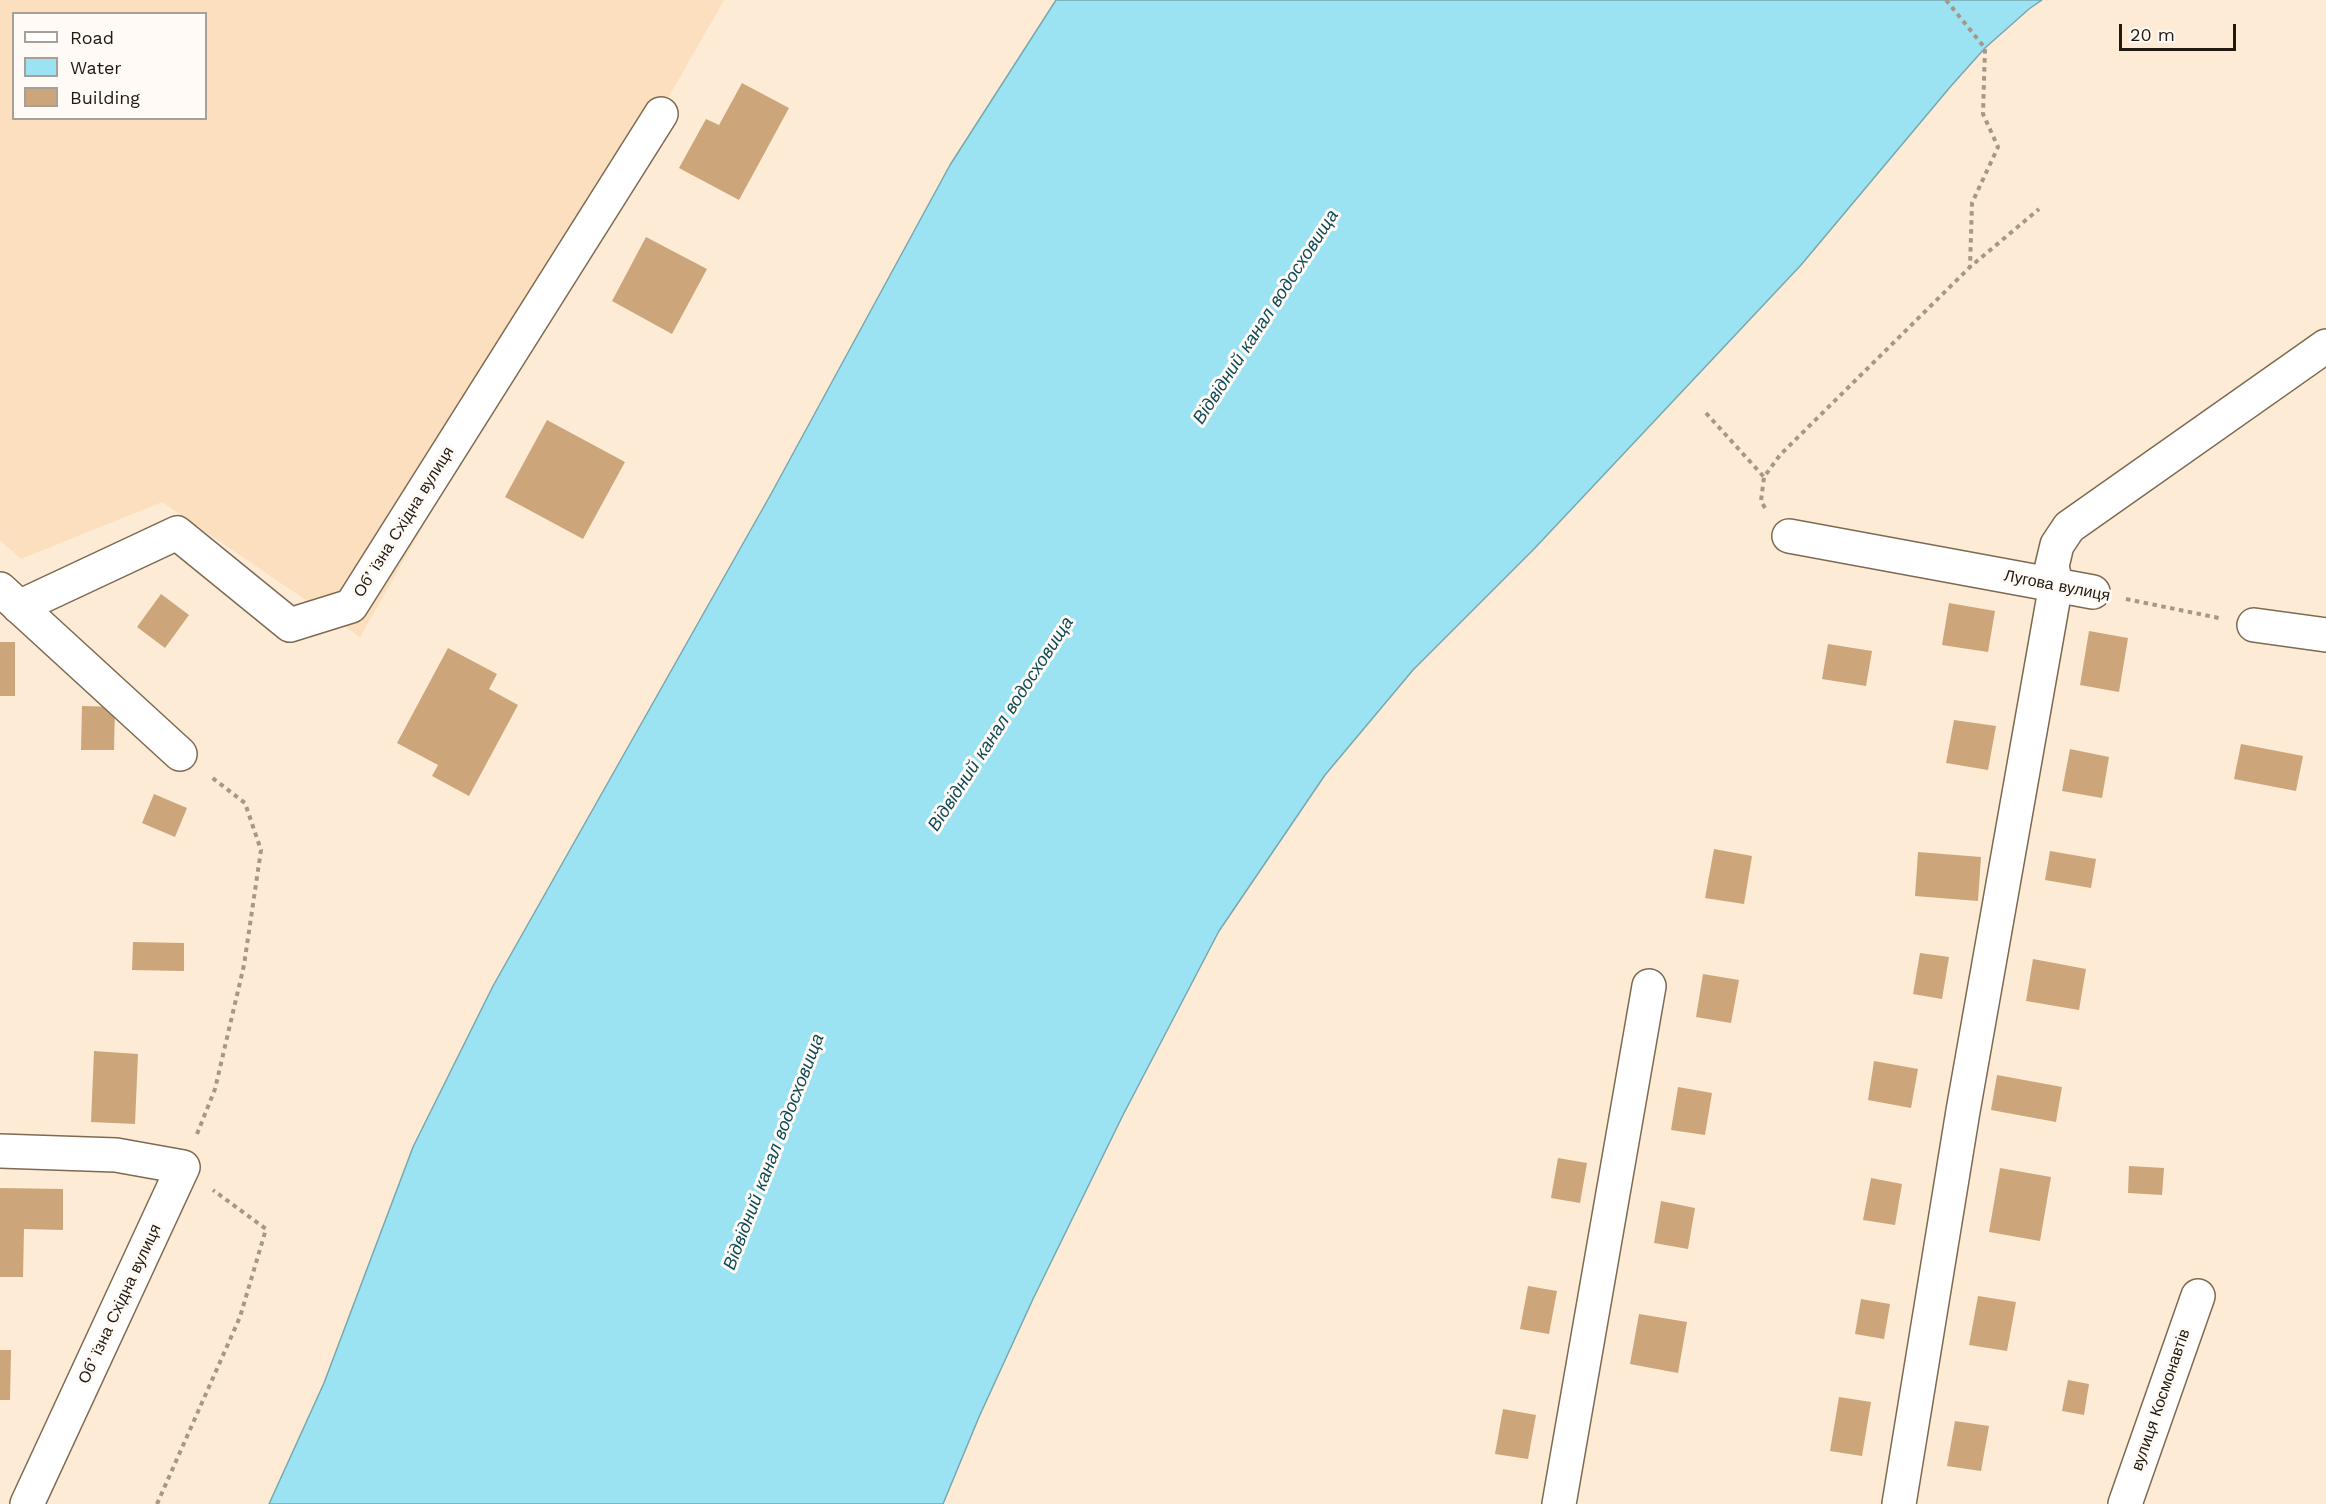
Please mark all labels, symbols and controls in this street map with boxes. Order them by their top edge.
legend [12,12,207,120]
scale bar [2122,12,2239,50]
text: 20 m [2130,24,2175,45]
text: Road [70,27,114,48]
text: Water [70,57,122,78]
text: Building [70,87,140,108]
water label: Відвідний канал водосховища [1189,206,1343,428]
street label: Обʼїзна Східна вулиця [350,443,458,601]
street label: Лугова вулиця [2002,566,2112,606]
water label: Відвідний канал водосховища [924,613,1078,835]
water label: Відвідний канал водосховища [719,1031,829,1273]
street label: Обʼїзна Східна вулиця [75,1221,165,1387]
street label: вулиця Космонавтів [2128,1327,2194,1473]

